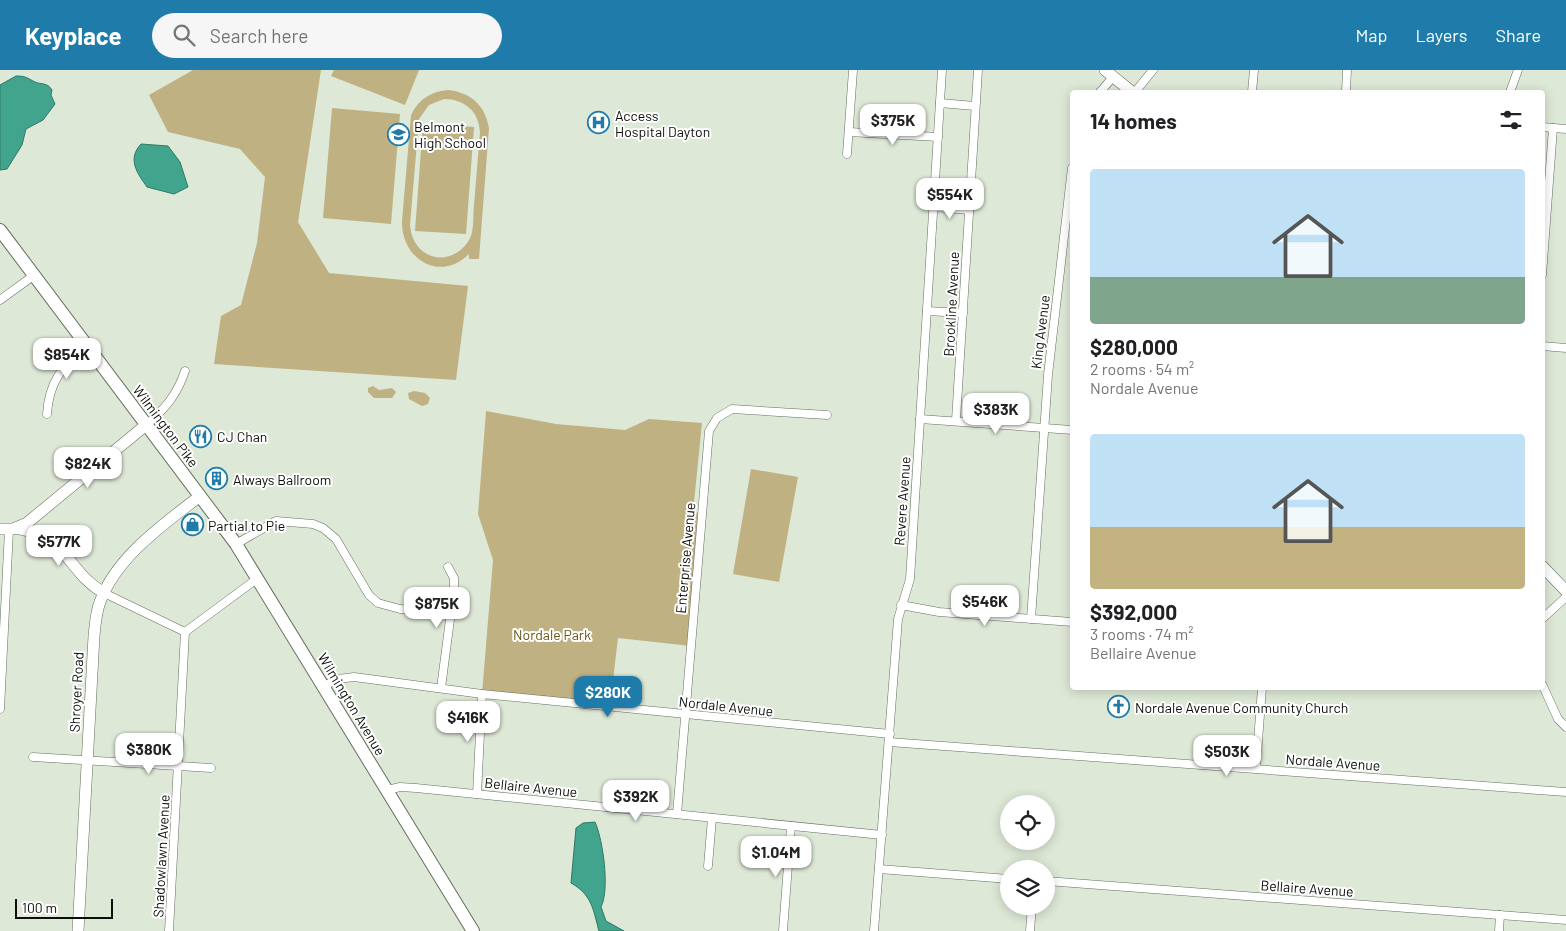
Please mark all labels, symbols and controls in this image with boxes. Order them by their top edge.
search box [152,13,502,58]
text: Keyplace [25,21,122,50]
icon: search [170,21,198,49]
text: Search here [210,24,308,47]
text: Map [1355,24,1387,46]
text: Layers [1415,24,1468,46]
text: Share [1496,24,1541,46]
pin: $375K [858,104,928,146]
icon: filters [1497,106,1525,134]
place label: Access Hospital Dayton [615,107,710,140]
text: 14 homes [1090,108,1177,133]
text: $375K [871,110,915,129]
hospital icon: Access Hospital Dayton [587,111,611,135]
place label: Belmont High School [414,118,486,151]
school or university icon: Belmont High School [386,122,410,146]
pin: $554K [915,178,985,220]
text: $554K [927,184,973,203]
icon: home [1263,201,1353,291]
street label: Brookline Avenue [940,251,962,357]
street label: King Avenue [1027,294,1053,370]
text: $280,000 [1090,334,1178,359]
pin: $854K [32,338,102,380]
text: $854K [44,344,90,363]
text: 2 rooms · 54 m² [1090,359,1194,378]
text: Nordale Avenue [1090,378,1198,397]
street label: Wilmington Pike [130,382,202,470]
pin: $383K [961,392,1031,435]
text: $383K [973,399,1019,418]
restaurant icon: CJ Chan [189,424,213,448]
place label: CJ Chan [217,428,267,445]
pin: $824K [53,446,123,489]
text: $824K [65,453,111,472]
street label: Revere Avenue [890,456,914,546]
icon: home [1263,466,1353,556]
building icon: Always Ballroom [205,467,229,491]
place label: Always Ballroom [233,471,331,488]
street label: Enterprise Avenue [672,502,698,614]
shop icon: Partial to Pie [180,513,204,537]
place label: Partial to Pie [208,517,285,534]
pin: $577K [24,524,94,567]
text: $577K [37,531,81,550]
pin: $546K [950,584,1020,627]
pin: $875K [402,586,472,629]
text: $546K [962,591,1008,610]
text: $875K [415,593,459,612]
text: $392,000 [1090,599,1177,624]
text: 3 rooms · 74 m² [1090,624,1193,643]
park label: Nordale Park [513,626,591,643]
text: Bellaire Avenue [1090,643,1197,662]
street label: Wilmington Avenue [315,650,389,758]
street label: Shroyer Road [65,651,87,733]
pin: $280K [573,676,643,718]
text: $280K [585,682,631,701]
street label: Nordale Avenue [678,693,774,719]
church icon: Nordale Avenue Community Church [1107,695,1131,719]
place label: Nordale Avenue Community Church [1135,699,1348,716]
pin: $416K [433,700,503,743]
text: $416K [447,707,489,726]
pin: $380K [114,732,184,775]
pin: $503K [1192,734,1262,777]
text: $380K [126,739,172,758]
text: $503K [1204,741,1250,760]
street label: Nordale Avenue [1285,750,1381,774]
street label: Bellaire Avenue [484,774,578,800]
pin: $392K [601,780,671,822]
text: $392K [613,786,659,805]
street label: Shadowlawn Avenue [149,794,173,918]
map controls [1000,795,1055,915]
button: locate [1000,795,1055,850]
pin: $1.04M [735,836,817,878]
text: $1.04M [752,842,800,861]
button: layers [1000,860,1055,915]
street label: Bellaire Avenue [1260,876,1354,900]
scale bar [15,896,112,919]
text: 100 m [22,899,57,916]

